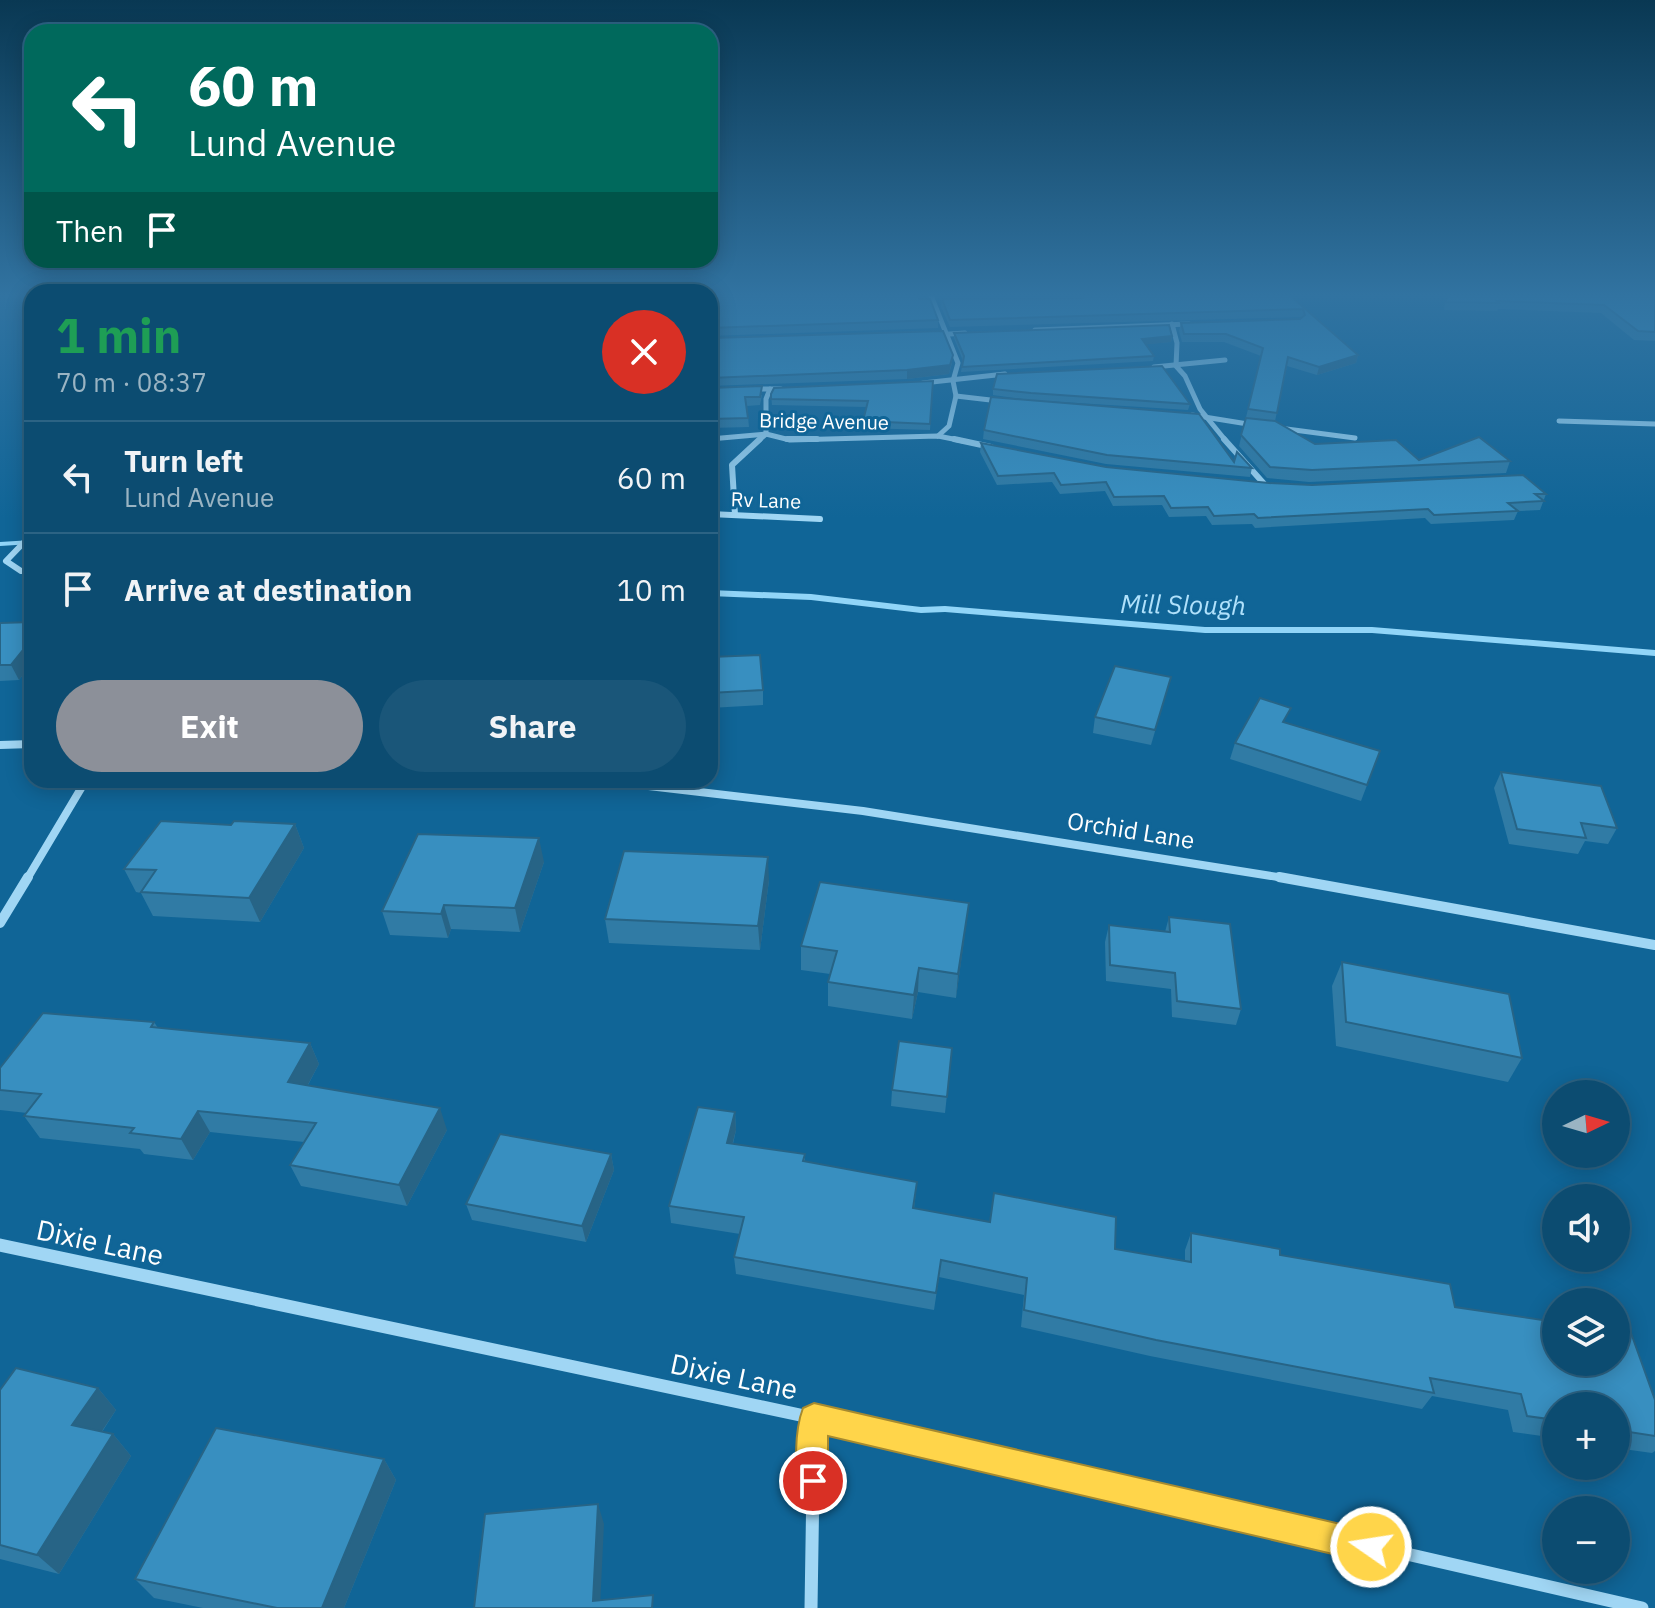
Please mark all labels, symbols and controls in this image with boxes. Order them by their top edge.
text: 60 m [188,49,318,121]
icon: left [56,56,160,160]
text: Lund Avenue [188,119,396,166]
icon: arrive [140,208,184,252]
text: Then [56,211,124,250]
text: 1 min [56,304,181,366]
button: close [602,310,686,394]
text: 70 m · 08:37 [56,365,207,399]
street label: Bridge Avenue [759,406,889,436]
text: Turn left [124,441,243,480]
icon: left [56,455,100,499]
text: 60 m [617,458,686,497]
text: Lund Avenue [124,480,274,514]
street label: Rv Lane [730,485,802,515]
icon: arrive [56,567,100,611]
text: Arrive at destination [124,570,412,609]
text: 10 m [617,570,686,609]
water label: Mill Slough [1120,586,1246,622]
button: Exit [56,680,363,772]
button: Share [379,680,686,772]
street label: Orchid Lane [1065,804,1197,856]
north arrow [1542,1080,1630,1168]
map controls [1542,1080,1630,1584]
button: sound [1542,1184,1630,1272]
street label: Dixie Lane [33,1210,167,1274]
button: layers [1542,1288,1630,1376]
street label: Dixie Lane [667,1344,801,1408]
button: + [1542,1392,1630,1480]
pin [779,1447,847,1515]
icon: arrive [791,1459,835,1503]
button: − [1542,1496,1630,1584]
position arrow [1329,1505,1413,1589]

